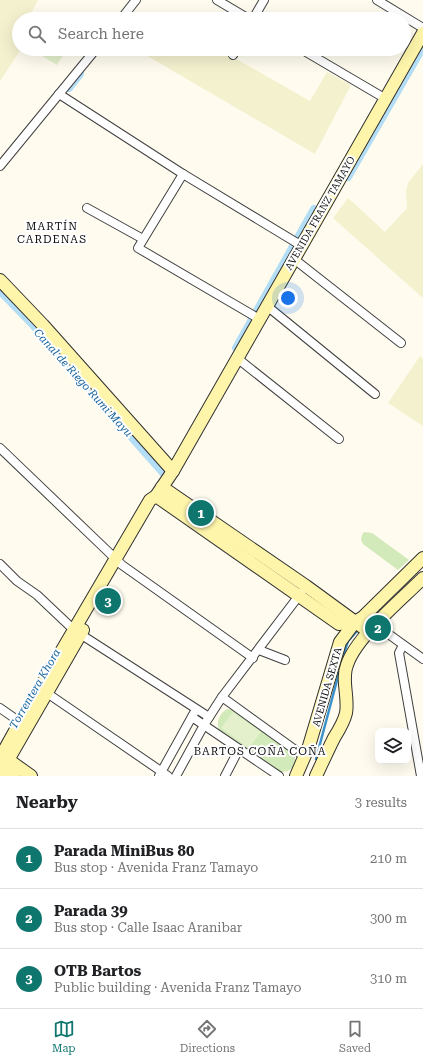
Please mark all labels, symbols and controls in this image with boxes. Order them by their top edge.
search box [12,12,411,56]
icon: search [26,23,48,45]
text: Search here [58,25,144,43]
street label: AVENIDA FRANZ TAMAYO [283,154,357,272]
district label: MARTÍN CARDENAS [17,219,87,246]
your location [278,288,298,308]
water label: Canal de Riego Rumi Mayu [31,326,135,440]
pin: 1 [188,498,214,528]
pin: 3 [95,586,121,616]
pin: 2 [365,613,391,643]
water label: Torrentera Khora [7,646,63,731]
street label: AVENIDA SEXTA [310,646,344,728]
map controls [375,728,411,764]
button: layers [375,728,411,764]
district label: BARTOS COÑA COÑA [194,745,326,758]
text: Nearby [16,792,78,812]
text: 3 results [355,795,407,810]
text: Parada MiniBus 80 [54,842,194,860]
text: 1 [25,851,33,866]
text: 210 m [370,851,407,866]
text: Bus stop · Avenida Franz Tamayo [54,860,258,875]
text: Parada 39 [54,902,128,920]
text: 2 [25,911,33,926]
text: 300 m [370,911,407,926]
text: Bus stop · Calle Isaac Aranibar [54,920,242,935]
text: OTB Bartos [54,962,141,980]
text: 3 [25,971,33,986]
text: 310 m [370,971,407,986]
text: Public building · Avenida Franz Tamayo [54,980,301,995]
tab: Map [52,1018,76,1055]
tab: Directions [180,1018,235,1055]
tab: Saved [339,1018,371,1055]

